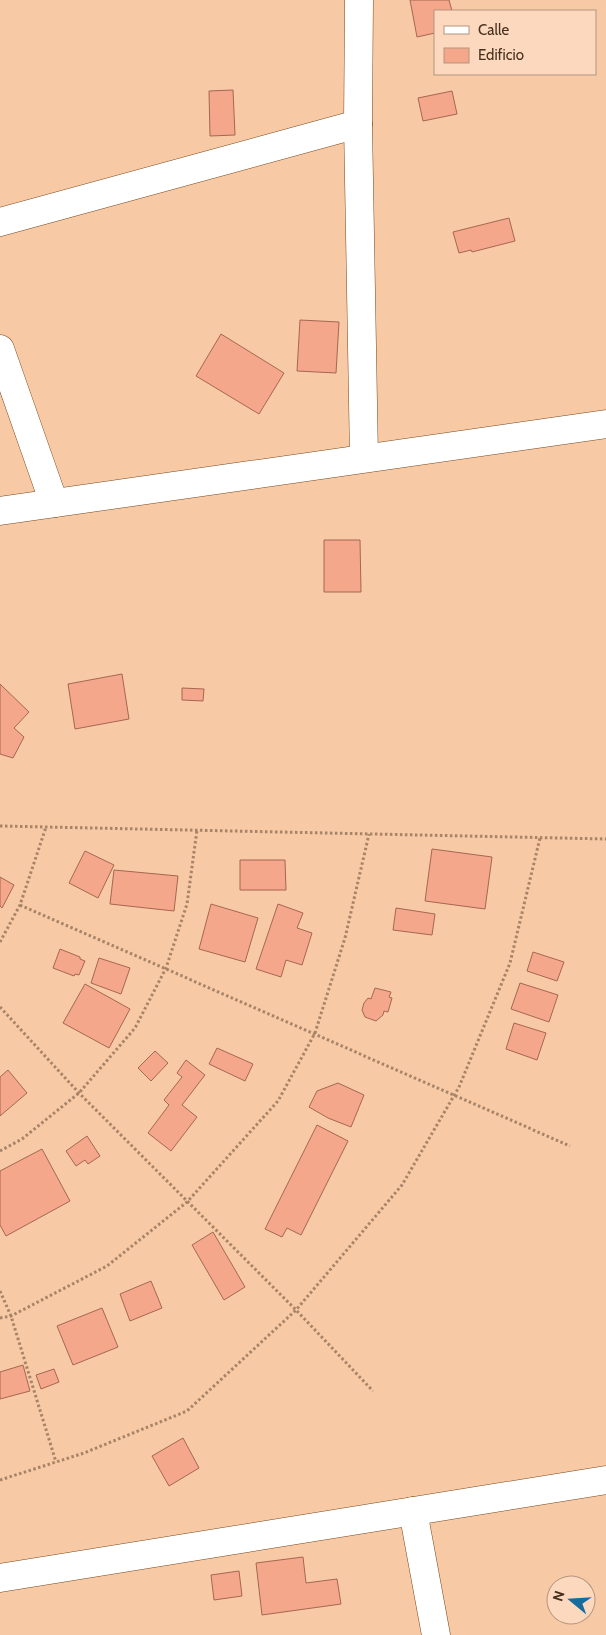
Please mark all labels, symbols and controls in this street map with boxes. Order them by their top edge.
legend [434,10,596,75]
text: Calle [478,21,509,39]
text: Edificio [478,46,524,64]
north arrow [546,1575,596,1625]
text: N [549,1588,569,1603]

